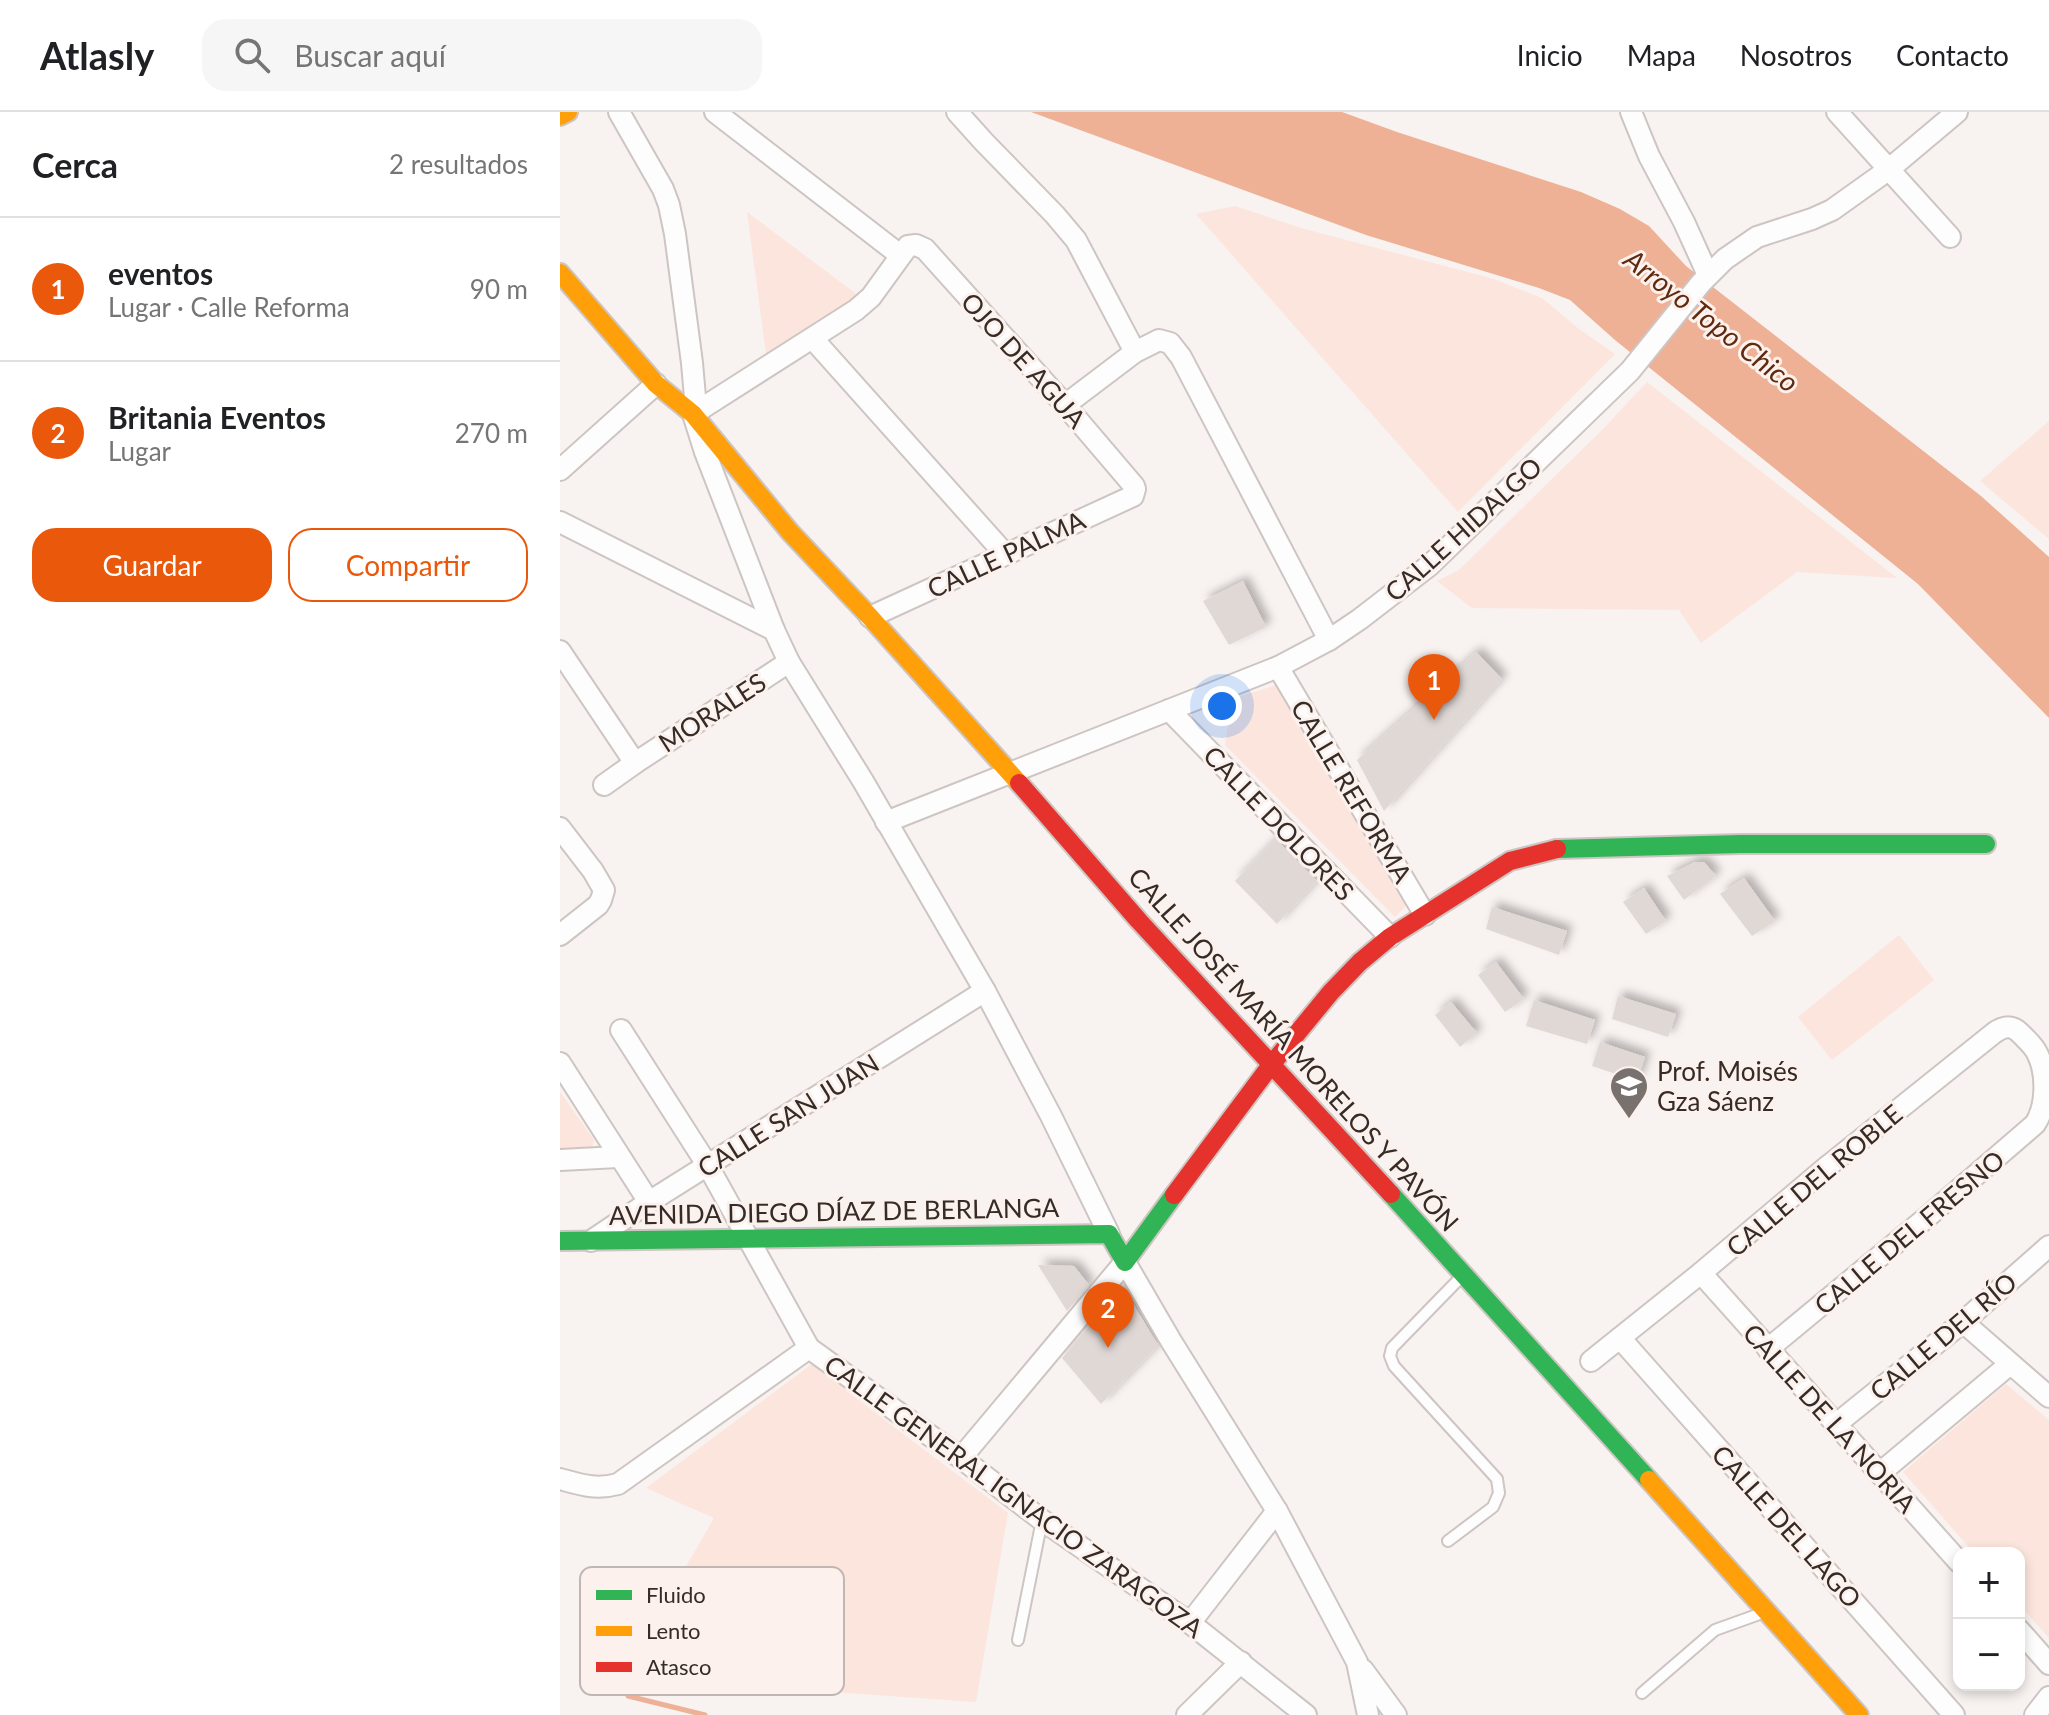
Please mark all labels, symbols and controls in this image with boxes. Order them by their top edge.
search box [202,19,762,91]
text: Atlasly [40,32,154,78]
icon: search [230,33,274,77]
text: Buscar aquí [294,37,446,73]
text: Inicio [1517,38,1583,72]
text: Mapa [1627,38,1696,72]
text: Nosotros [1740,38,1852,72]
text: Contacto [1896,38,2009,72]
text: Cerca [32,144,118,185]
text: 2 resultados [389,148,528,180]
water label: Arroyo Topo Chico [1617,241,1806,399]
text: eventos [108,255,213,291]
text: 1 [50,273,66,305]
text: 90 m [470,273,528,305]
street label: OJO DE AGUA [955,286,1093,435]
text: Lugar · Calle Reforma [108,291,350,323]
text: Britania Eventos [108,399,326,435]
text: 2 [50,417,66,449]
text: 270 m [455,417,528,449]
text: Lugar [108,435,171,467]
street label: CALLE HIDALGO [1378,450,1548,608]
street label: CALLE PALMA [922,503,1090,604]
button: Guardar [32,528,272,602]
button: Compartir [288,528,528,602]
pin: 1 [1408,654,1460,720]
street label: MORALES [652,666,772,758]
your location [1202,686,1242,726]
street label: CALLE REFORMA [1285,694,1419,889]
street label: CALLE DOLORES [1197,739,1361,907]
street label: CALLE JOSÉ MARÍA MORELOS Y PAVÓN [1122,861,1466,1237]
street label: CALLE SAN JUAN [691,1046,885,1184]
place label: Prof. Moisés Gza Sáenz [1657,1055,1798,1117]
school or university icon: Prof. Moisés Gza Sáenz [1608,1065,1650,1120]
street label: CALLE DEL ROBLE [1720,1097,1908,1263]
street label: CALLE DEL FRESNO [1808,1143,2010,1321]
street label: AVENIDA DIEGO DÍAZ DE BERLANGA [609,1191,1060,1231]
street label: CALLE DEL RÍO [1863,1265,2023,1407]
pin: 2 [1082,1282,1134,1348]
street label: CALLE DE LA NORIA [1737,1317,1924,1519]
street label: CALLE GENERAL IGNACIO ZARAGOZA [819,1348,1210,1644]
street label: CALLE DEL LAGO [1706,1438,1868,1614]
map controls [1953,1547,2025,1691]
button: + [1953,1547,2025,1619]
legend [580,1567,844,1695]
text: Fluido [646,1581,706,1608]
text: Lento [646,1617,701,1644]
button: − [1953,1619,2025,1691]
text: Atasco [646,1653,711,1680]

